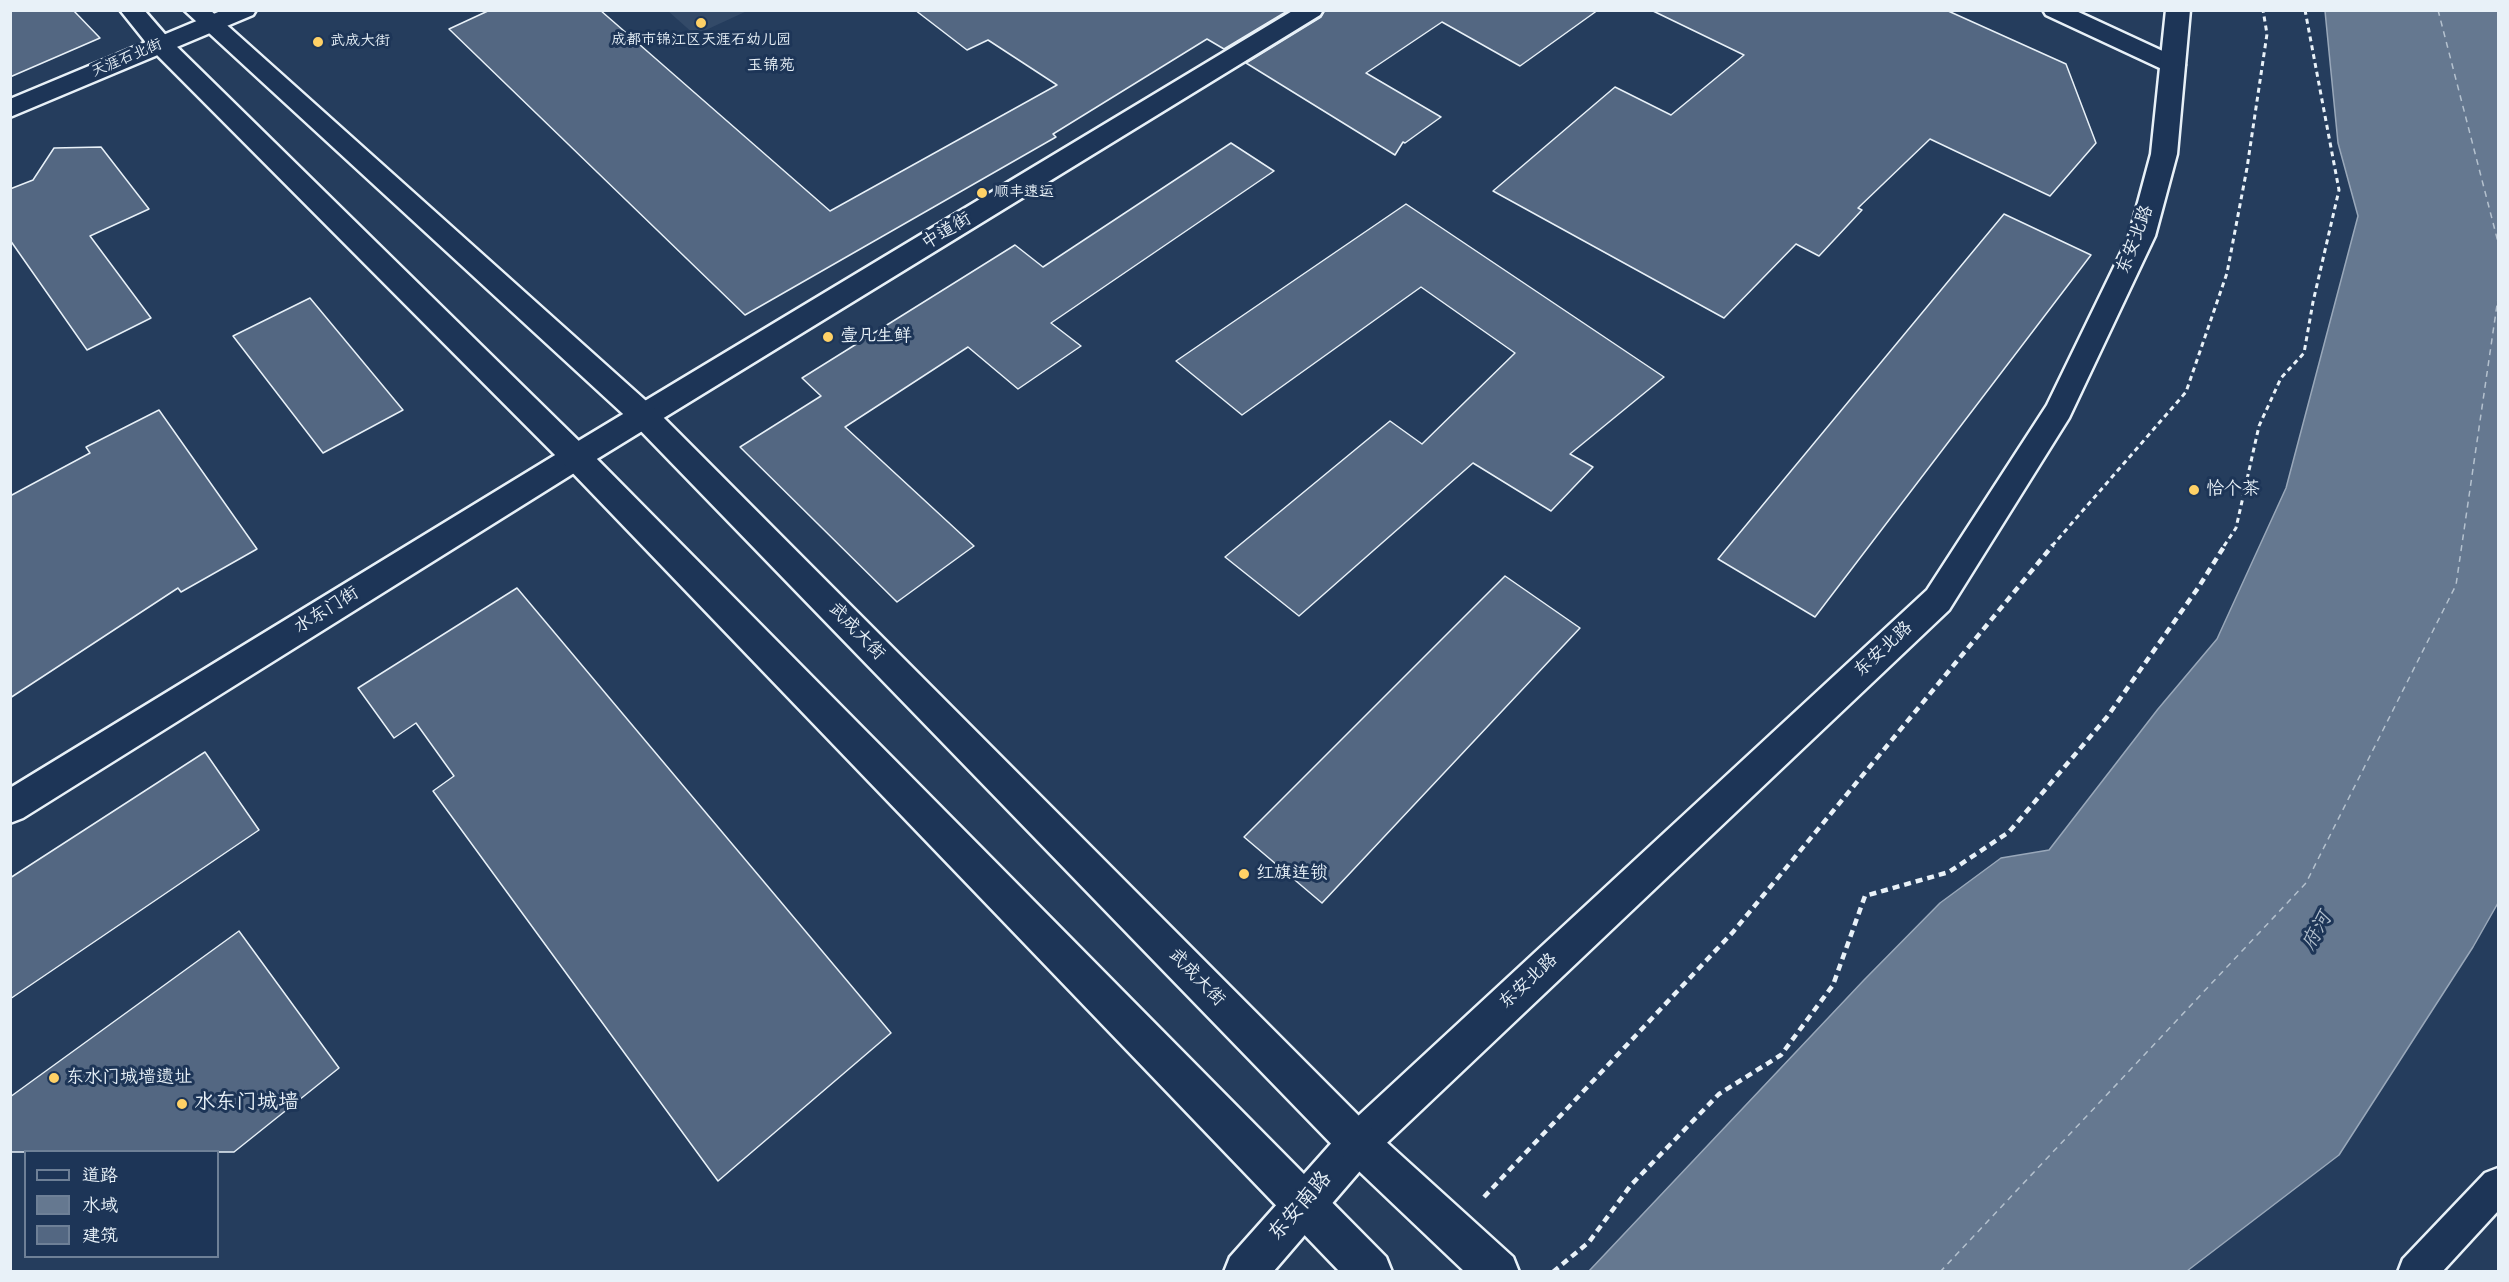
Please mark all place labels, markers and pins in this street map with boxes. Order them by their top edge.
marker: 成都市锦江区天涯石幼儿园 [694,16,708,30]
place label: 成都市锦江区天涯石幼儿园 [611,32,791,50]
place label: 武成大街 [330,33,390,51]
marker: 武成大街 [311,35,325,49]
place label: 顺丰速运 [994,184,1054,202]
marker: 顺丰速运 [975,186,989,200]
place label: 壹凡生鲜 [840,326,912,348]
marker: 壹凡生鲜 [821,330,835,344]
place label: 恰个茶 [2206,479,2260,501]
marker: 恰个茶 [2187,483,2201,497]
place label: 红旗连锁 [1256,863,1328,885]
marker: 红旗连锁 [1237,867,1251,881]
place label: 东水门城墙遗址 [66,1067,192,1089]
marker: 东水门城墙遗址 [47,1071,61,1085]
place label: 水东门城墙 [194,1091,299,1117]
marker: 水东门城墙 [175,1097,189,1111]

